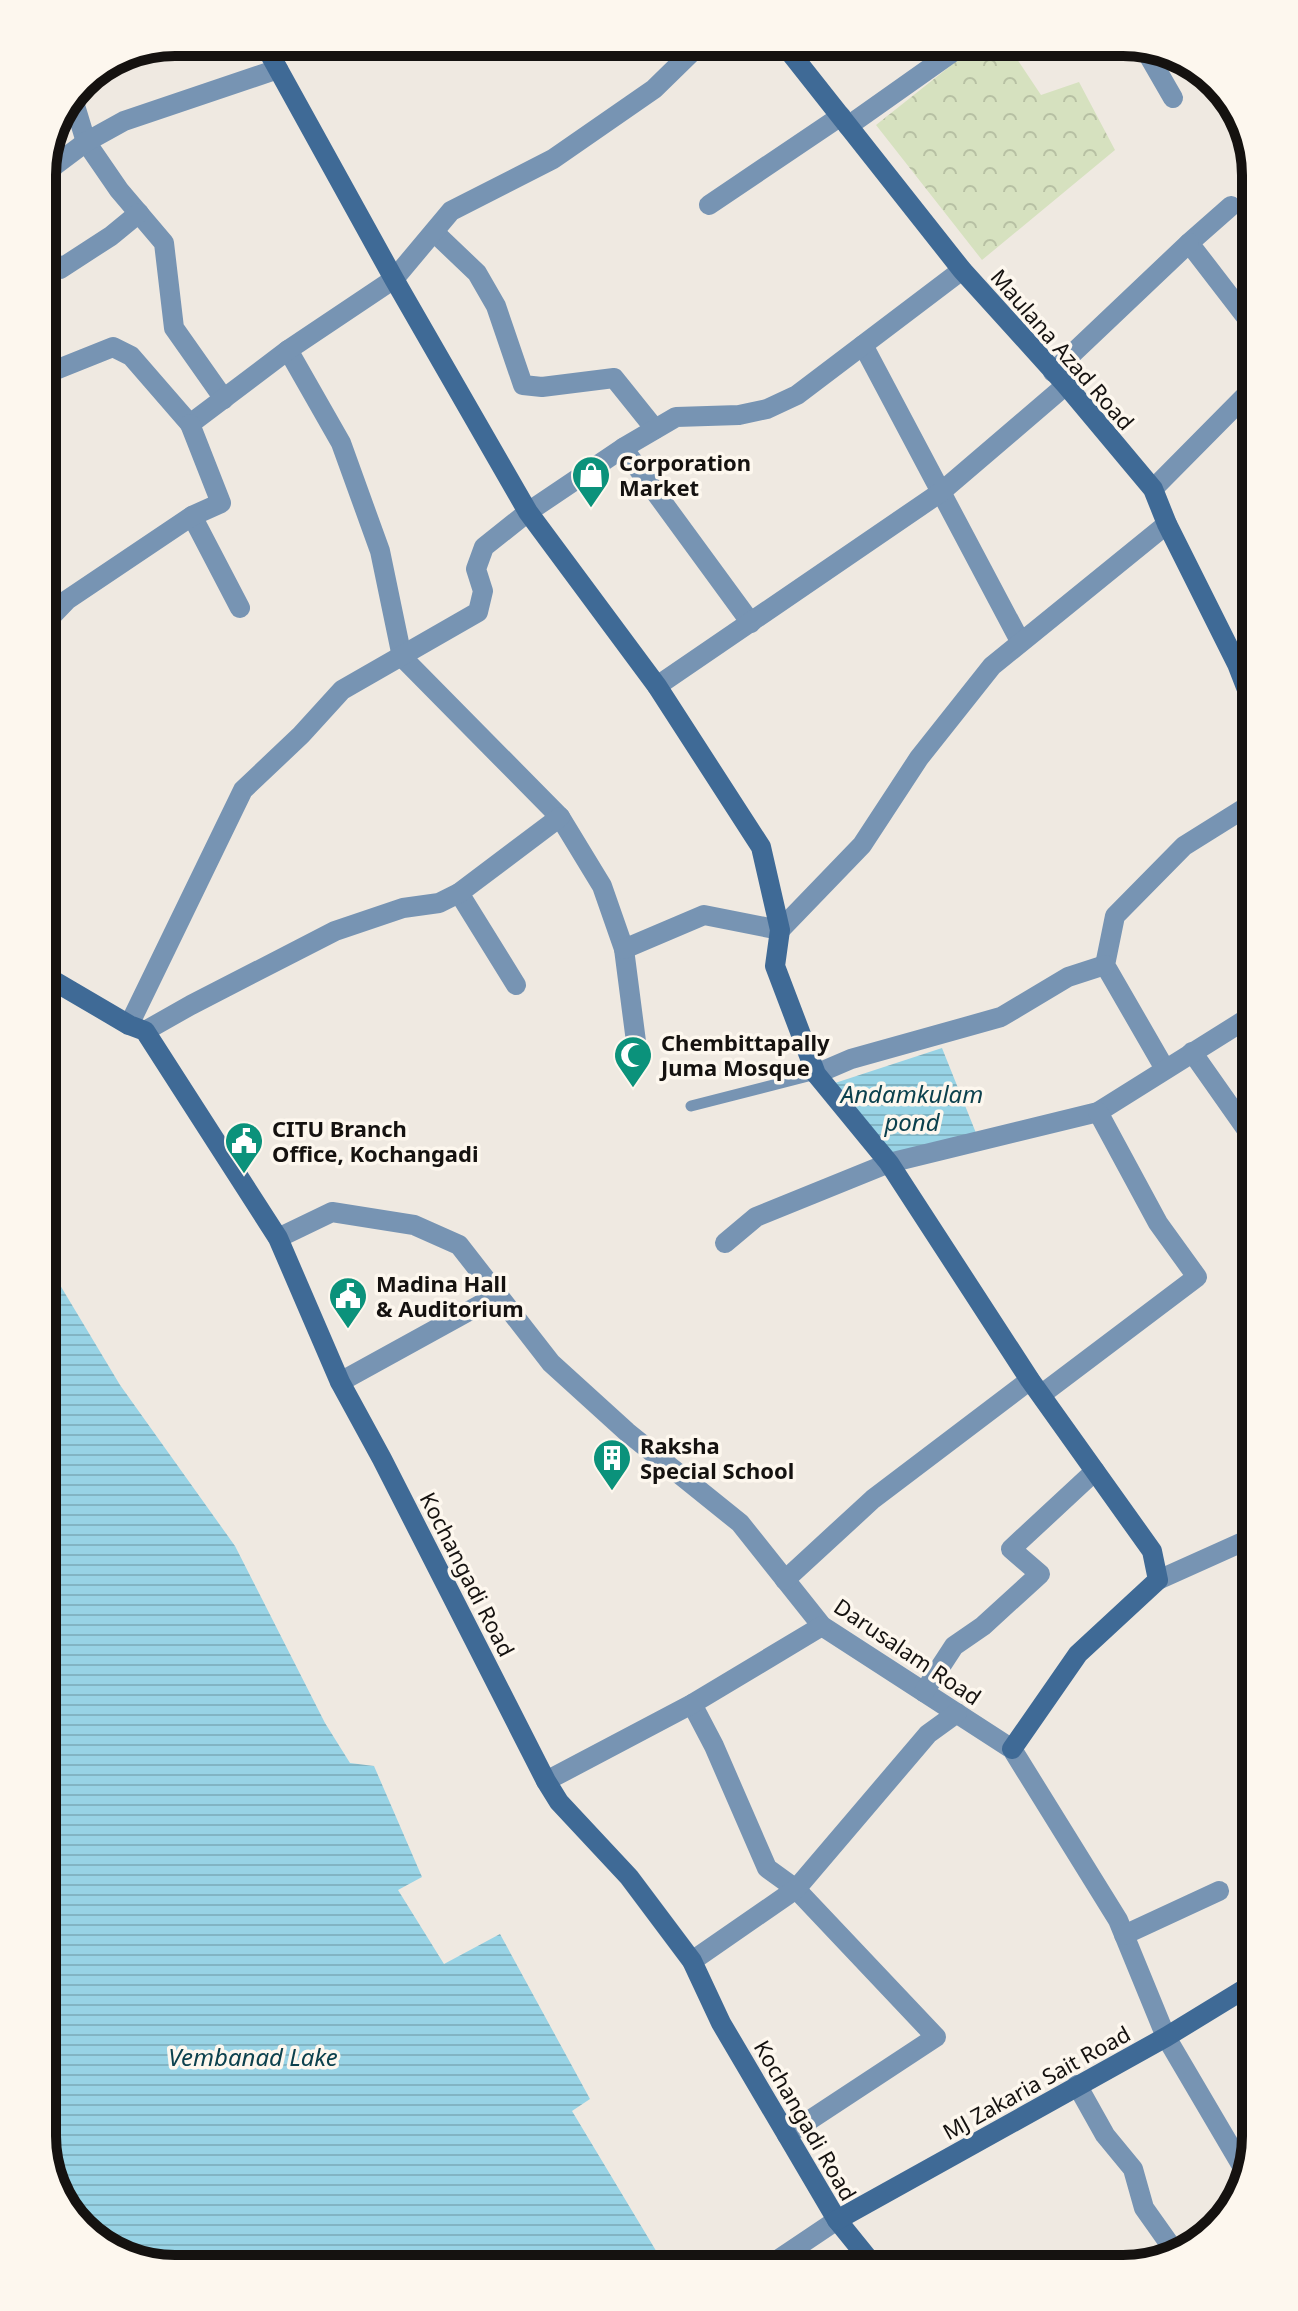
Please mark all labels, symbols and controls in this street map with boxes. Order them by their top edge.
street label: Maulana Azad Road [985,262,1141,436]
place label: Corporation Market [619,447,751,502]
shop icon: Corporation Market [570,454,612,509]
place label: Chembittapally Juma Mosque [659,1027,830,1082]
mosque icon: Chembittapally Juma Mosque [612,1034,654,1089]
water label: Andamkulam pond [839,1077,983,1138]
place label: CITU Branch Office, Kochangadi [272,1113,479,1168]
public building icon: CITU Branch Office, Kochangadi [223,1120,265,1175]
place label: Madina Hall & Auditorium [376,1268,524,1323]
public building icon: Madina Hall & Auditorium [327,1275,369,1330]
place label: Raksha Special School [640,1430,794,1485]
building icon: Raksha Special School [591,1437,633,1492]
street label: Kochangadi Road [414,1487,522,1661]
street label: Darusalam Road [829,1591,987,1711]
street label: MJ Zakaria Sait Road [937,2018,1135,2146]
street label: Kochangadi Road [748,2034,864,2206]
water label: Vembanad Lake [168,2040,338,2073]

